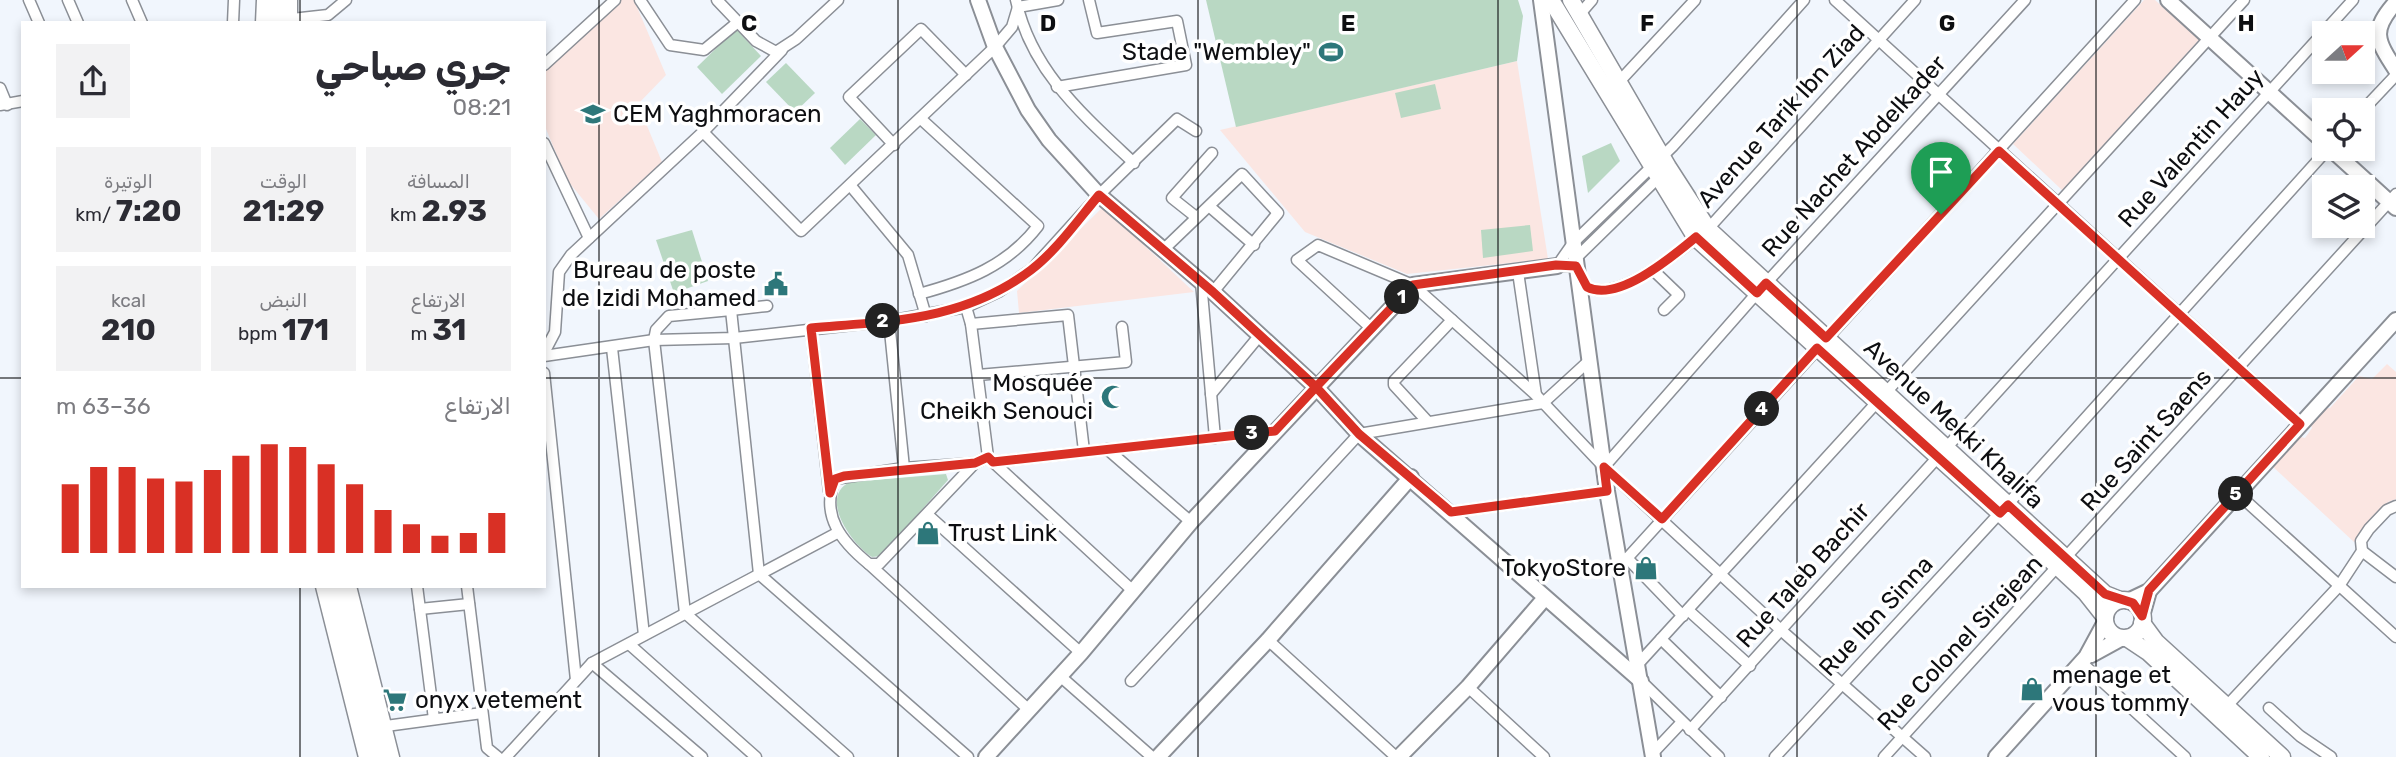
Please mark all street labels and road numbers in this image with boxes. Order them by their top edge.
street label: Avenue Tarik Ibn Ziad [1692,19,1870,213]
street label: Rue Nachet Abdelkader [1756,49,1952,263]
street label: Rue Valentin Hauy [2112,63,2270,233]
street label: Avenue Mekki Khalifa [1858,334,2050,514]
street label: Rue Saint Saens [2075,363,2217,517]
street label: Rue Taleb Bachir [1731,497,1875,653]
street label: Rue Ibn Sinna [1813,550,1939,682]
street label: Rue Colonel Sirejean [1872,550,2048,736]

